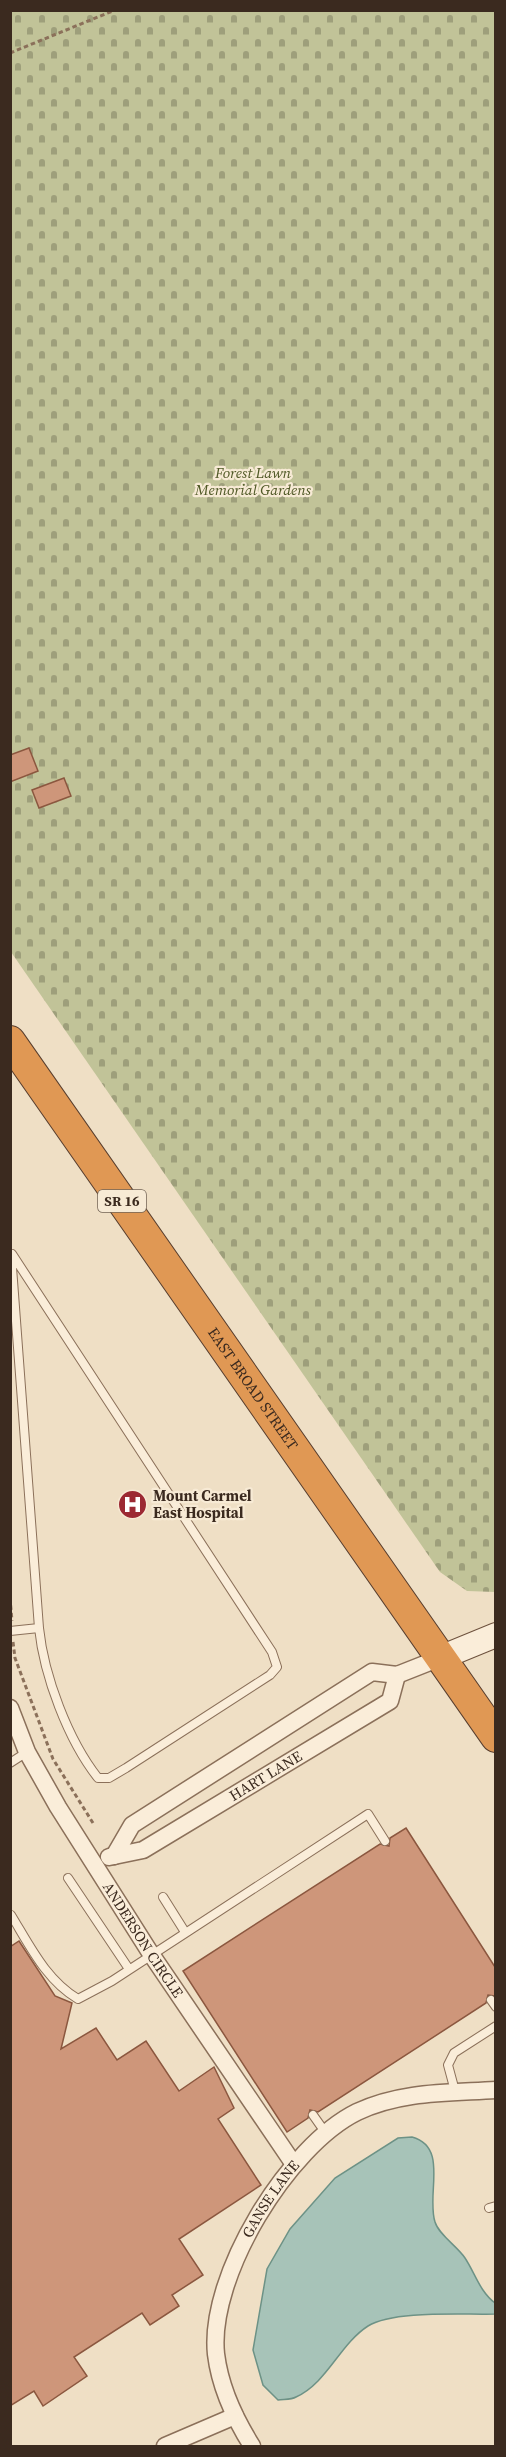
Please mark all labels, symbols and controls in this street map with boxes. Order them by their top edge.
park label: Forest Lawn Memorial Gardens [194,462,312,500]
road number: SR 16 [98,1190,146,1212]
street label: EAST BROAD STREET [203,1323,303,1454]
place label: Mount Carmel East Hospital [153,1485,252,1523]
hospital icon: Mount Carmel East Hospital [116,1489,148,1521]
street label: HART LANE [225,1745,306,1806]
street label: ANDERSON CIRCLE [98,1878,189,2002]
street label: GANSE LANE [237,2155,304,2241]

